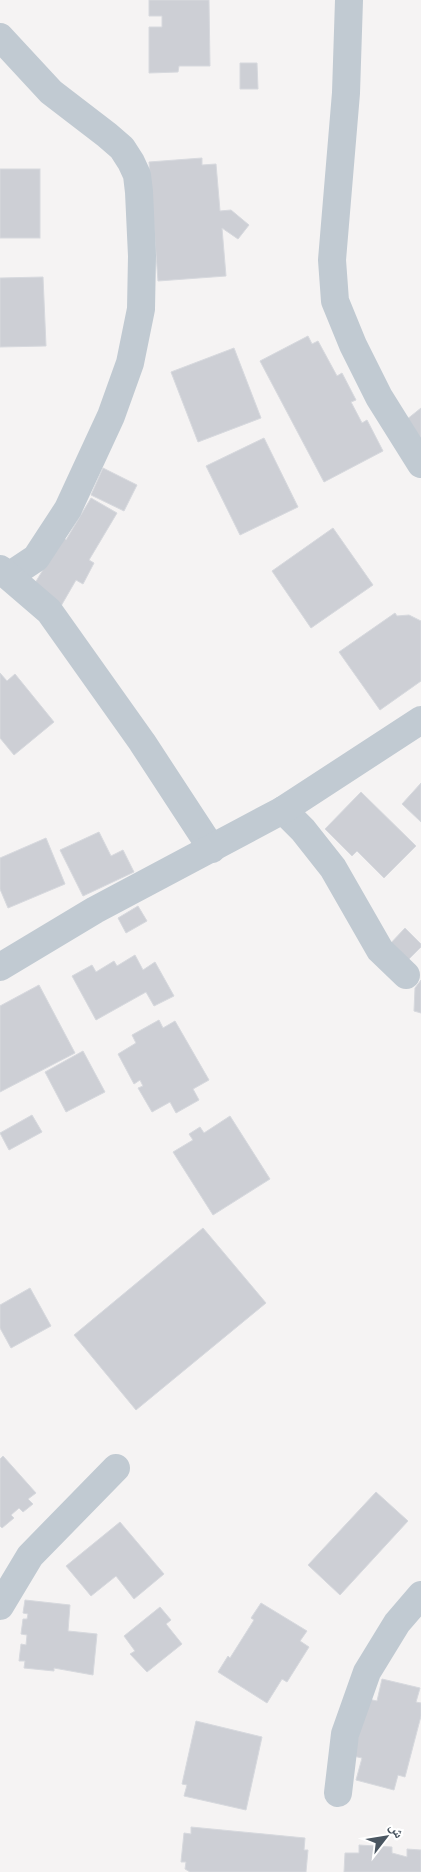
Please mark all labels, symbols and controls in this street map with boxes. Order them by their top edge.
north arrow [361,1812,411,1862]
text: ش [386,1819,410,1841]

